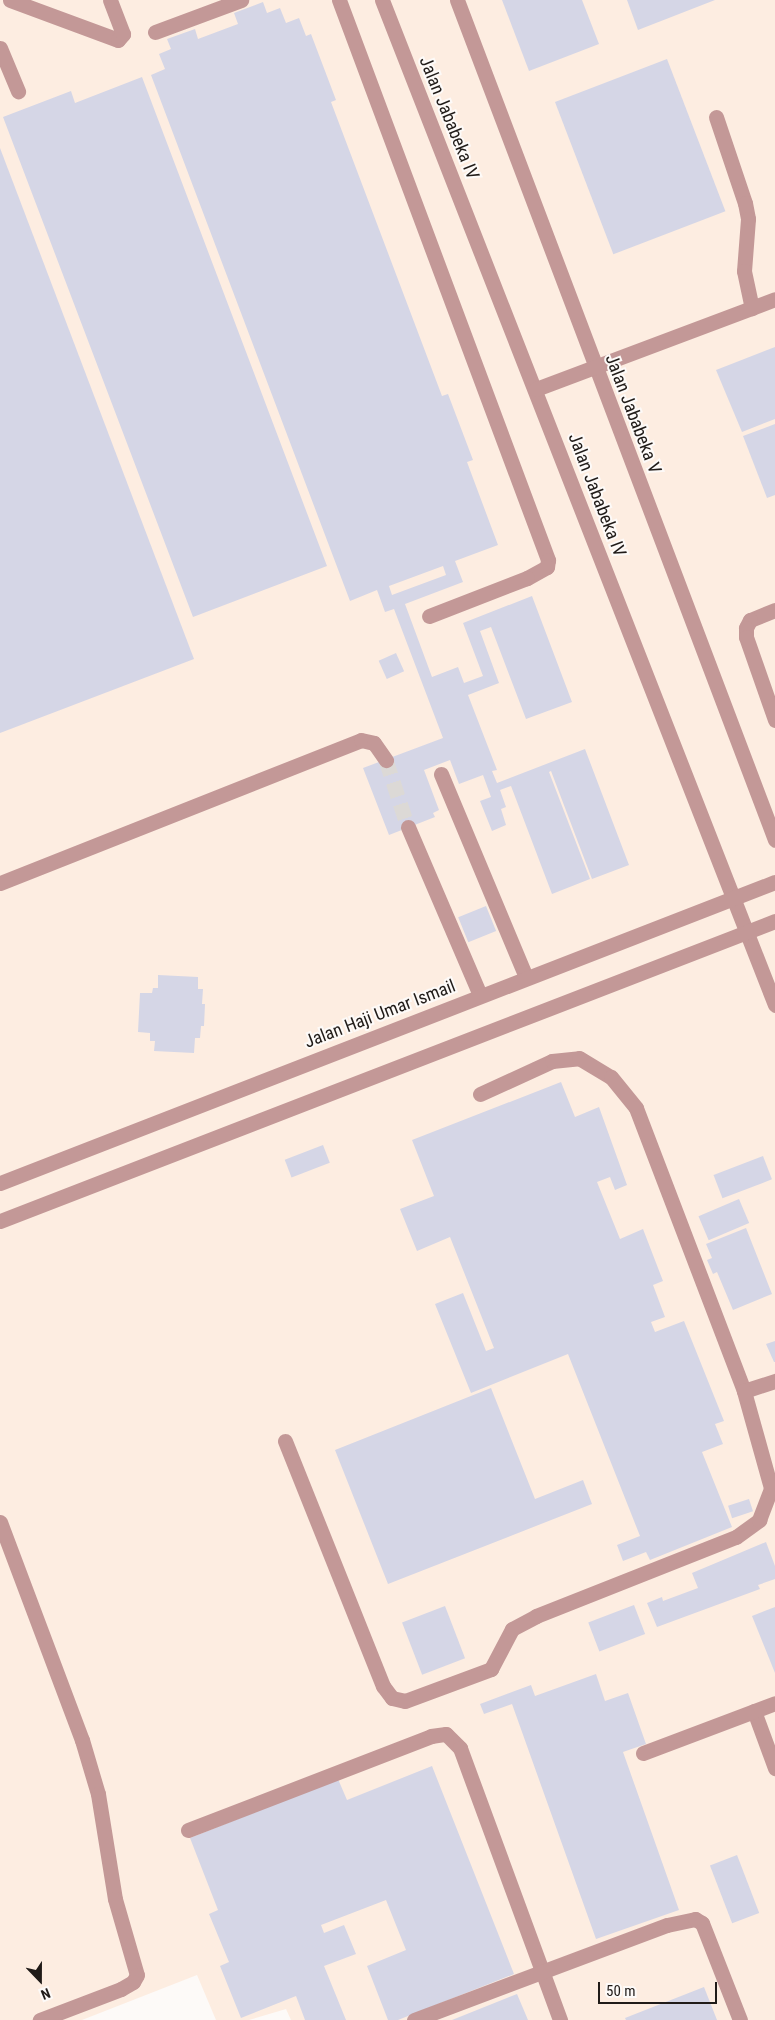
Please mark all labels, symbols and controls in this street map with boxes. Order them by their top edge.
street label: Jalan Jababeka IV [415,53,483,183]
street label: Jalan Jababeka V [600,351,666,477]
street label: Jalan Jababeka IV [564,430,630,560]
street label: Jalan Haji Umar Ismail [301,975,459,1053]
north arrow [15,1955,65,2005]
scale bar [600,1972,719,2004]
text: 50 m [606,1982,636,2000]
text: N [39,1985,53,2003]

